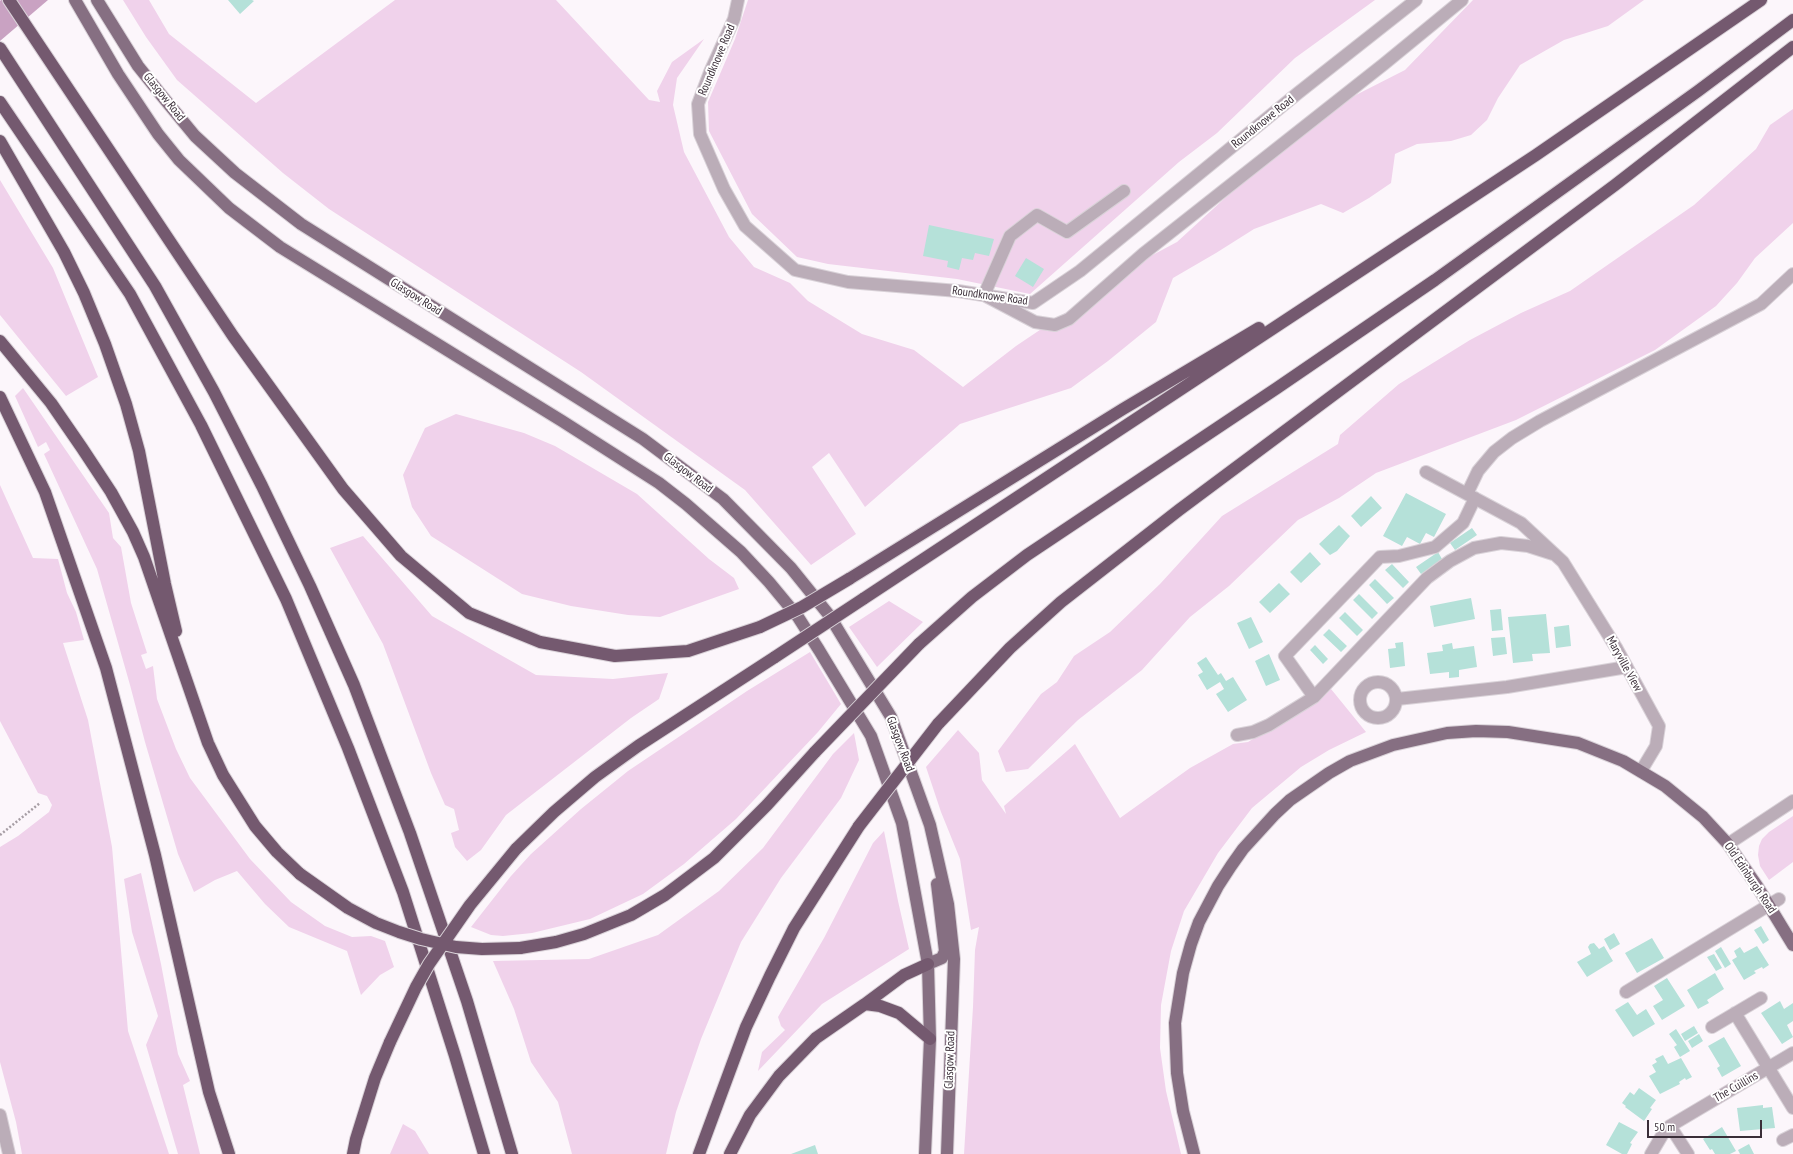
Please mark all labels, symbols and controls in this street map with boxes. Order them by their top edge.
street label: Roundknowe Road [696,22,738,98]
street label: Glasgow Road [140,70,188,124]
street label: Roundknowe Road [1229,92,1297,152]
street label: Glasgow Road [388,276,444,318]
street label: Roundknowe Road [951,284,1029,308]
street label: Glasgow Road [661,450,715,496]
street label: Maryville View [1603,634,1645,694]
street label: Glasgow Road [883,714,917,774]
street label: Old Edinburgh Road [1721,840,1779,916]
street label: Glasgow Road [942,1031,958,1089]
street label: The Cuillins [1711,1069,1761,1105]
scale bar [1649,1112,1764,1138]
text: 50 m [1654,1119,1675,1134]

